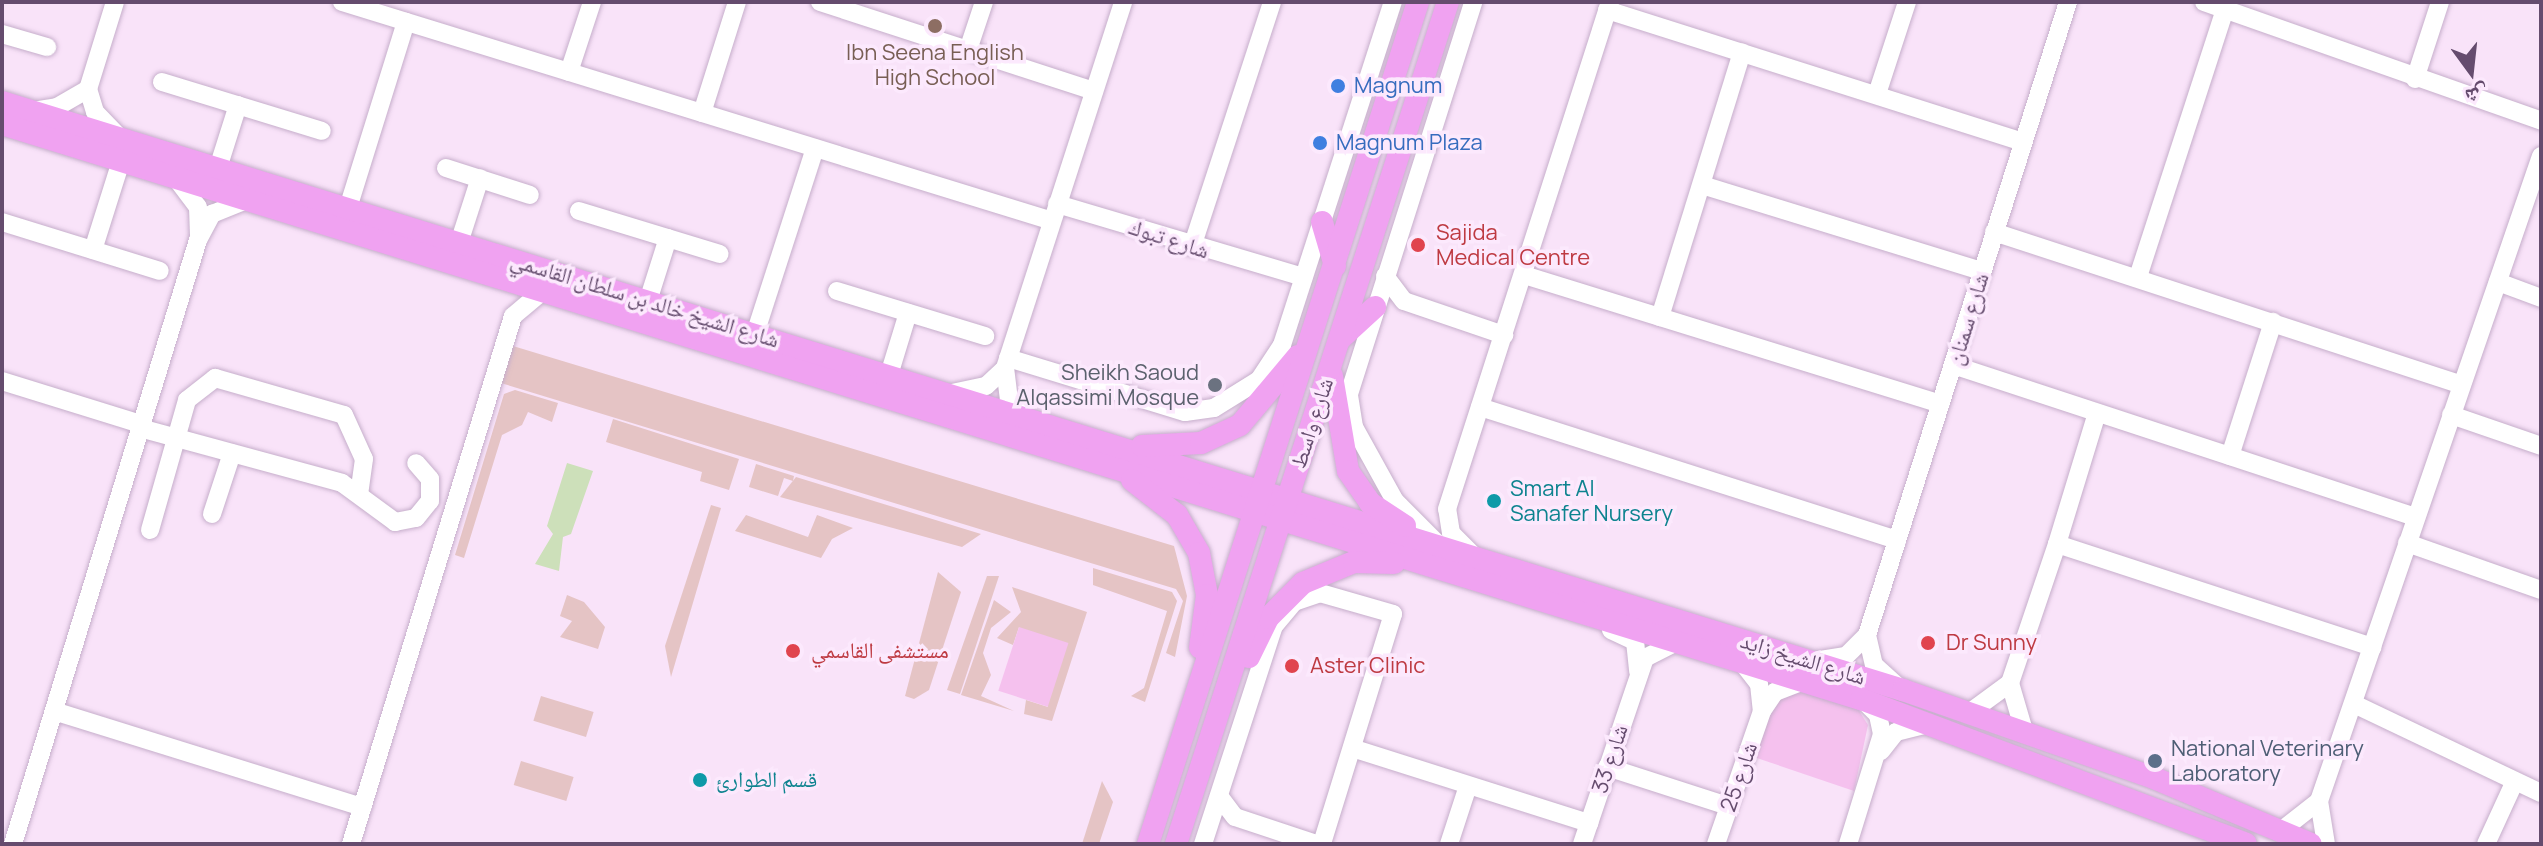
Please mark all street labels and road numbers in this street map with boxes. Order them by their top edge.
street label: شارع تبوك [1126,214,1212,264]
street label: شارع الشيخ خالد بن سلطان القاسمي [508,247,782,353]
street label: شارع سمنان [1942,270,1994,368]
street label: شارع واسط [1285,375,1339,471]
street label: شارع الشيخ زايد [1737,627,1869,691]
street label: شارع 33 [1587,721,1633,797]
street label: شارع 25 [1715,739,1763,815]

